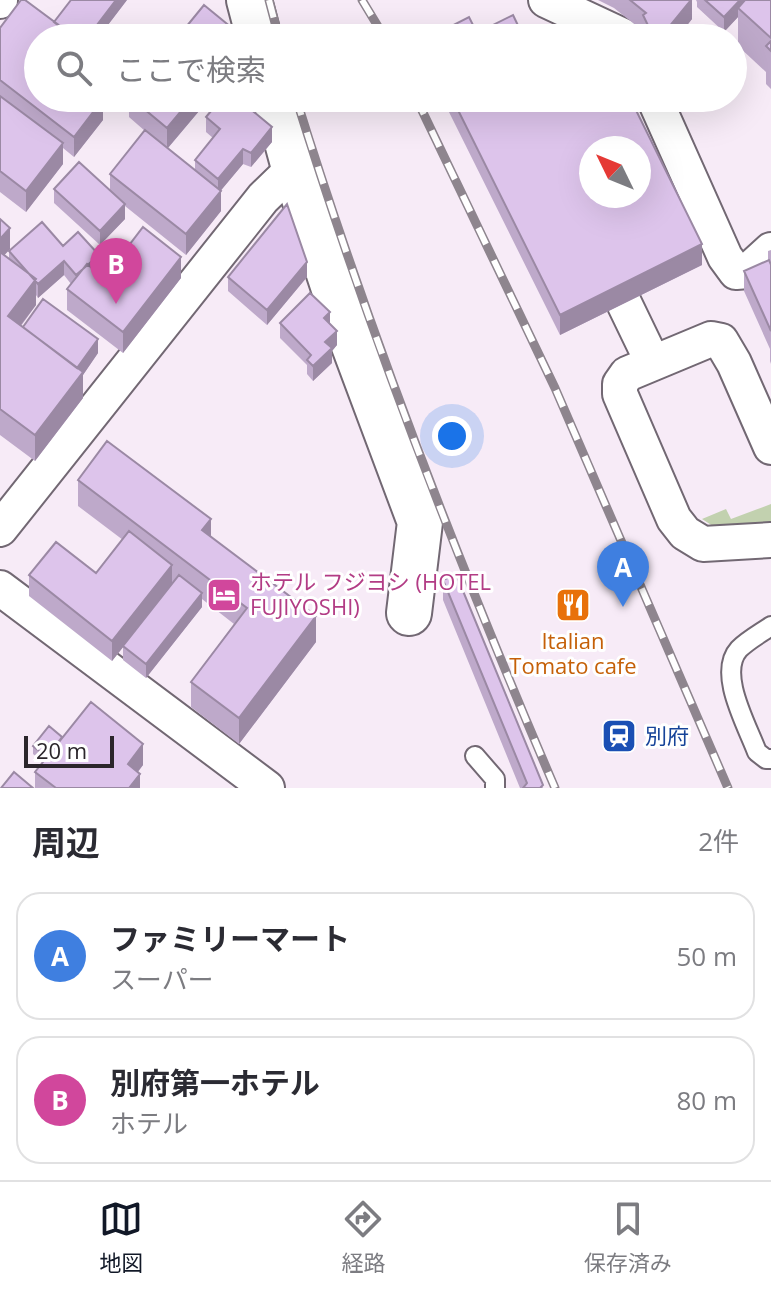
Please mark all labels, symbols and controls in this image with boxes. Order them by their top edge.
search box [24,24,747,112]
icon: search [52,46,96,90]
text: ここで検索 [116,49,266,90]
north arrow [579,136,651,208]
pin: B [90,238,142,304]
your location [432,416,472,456]
pin: A [597,541,649,607]
place label: ホテル フジヨシ (HOTEL FUJIYOSHI) [250,566,491,621]
hotel icon: ホテル フジヨシ (HOTEL FUJIYOSHI) [205,576,243,614]
restaurant icon: Italian Tomato cafe [554,586,592,624]
place label: Italian Tomato cafe [509,625,637,680]
station icon: 別府 [600,717,638,755]
place label: 別府 [645,720,689,750]
scale bar [24,732,114,768]
text: 20 m [36,735,87,765]
text: 周辺 [32,819,100,865]
text: 2件 [698,823,739,859]
text: ファミリーマート [110,918,350,959]
text: A [51,938,69,974]
text: 50 m [676,938,737,974]
text: スーパー [110,961,214,997]
text: 別府第一ホテル [110,1062,320,1103]
text: B [51,1082,69,1118]
text: 80 m [676,1082,737,1118]
text: ホテル [110,1105,188,1141]
tab: 地図 [99,1197,143,1277]
tab: 経路 [341,1197,386,1277]
tab: 保存済み [584,1197,672,1277]

